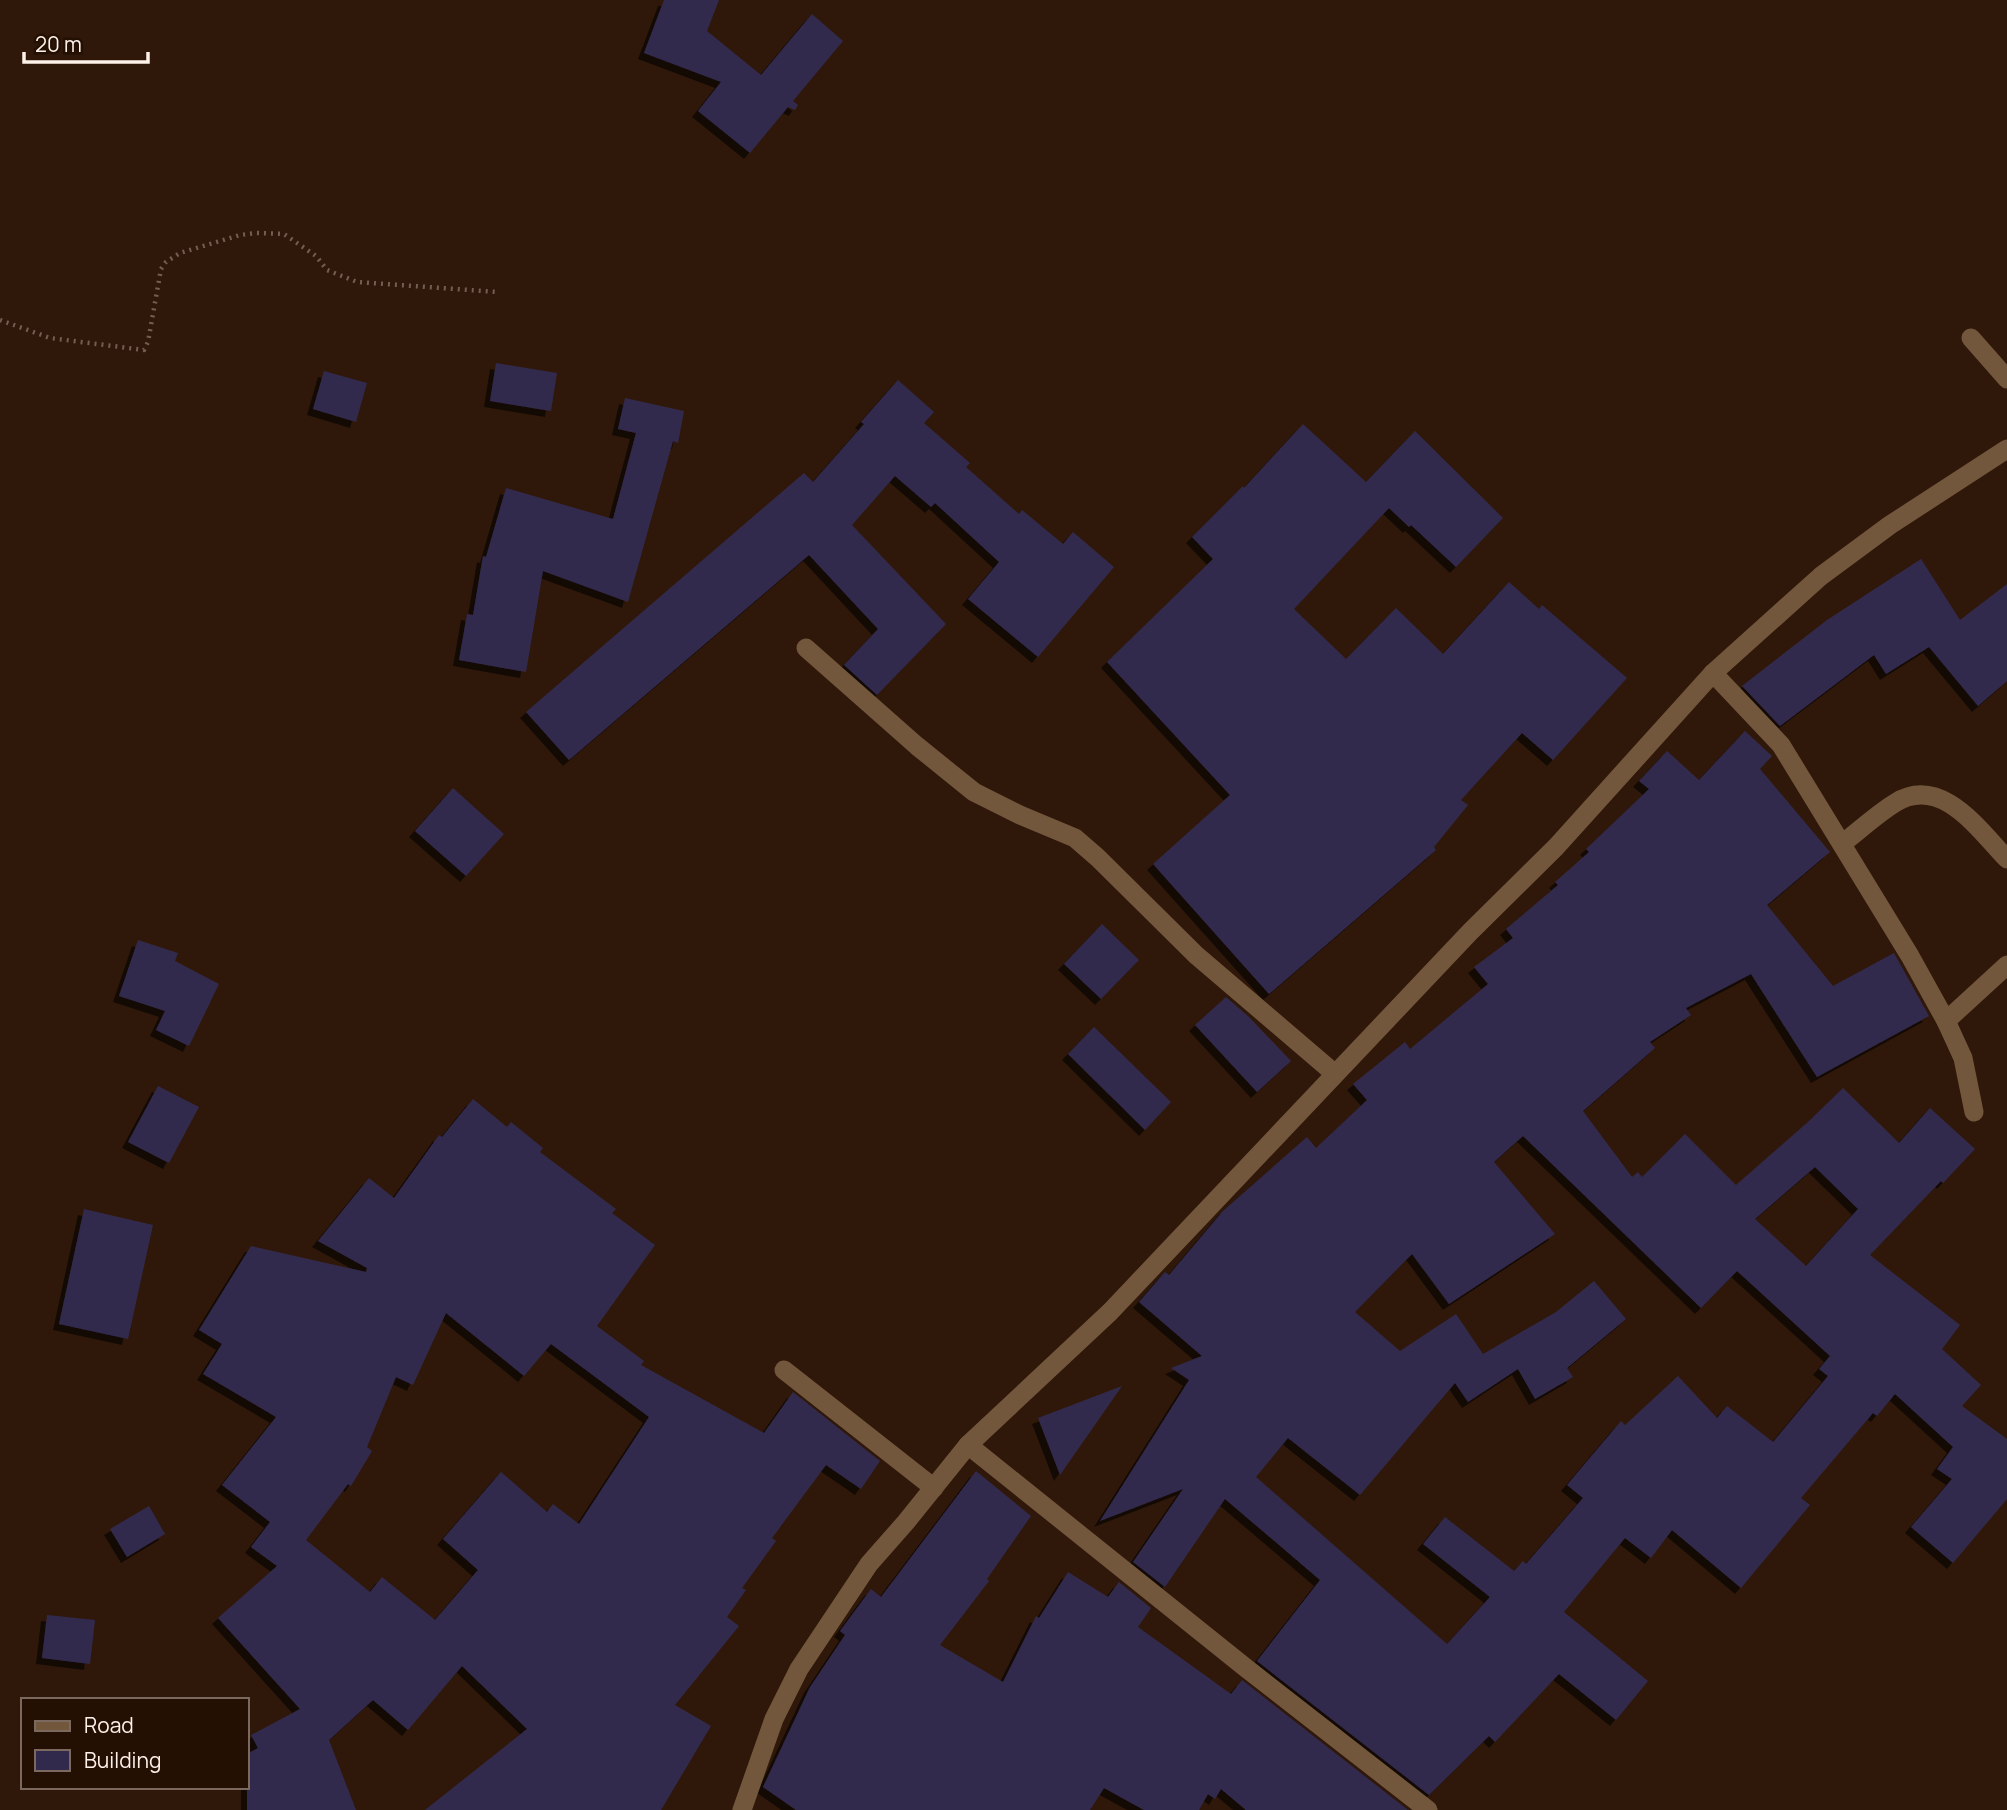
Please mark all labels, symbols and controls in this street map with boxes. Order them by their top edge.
scale bar [24,21,149,65]
text: 20 m [35,30,82,58]
legend [21,1698,248,1789]
text: Road [84,1711,134,1739]
text: Building [84,1746,161,1774]

